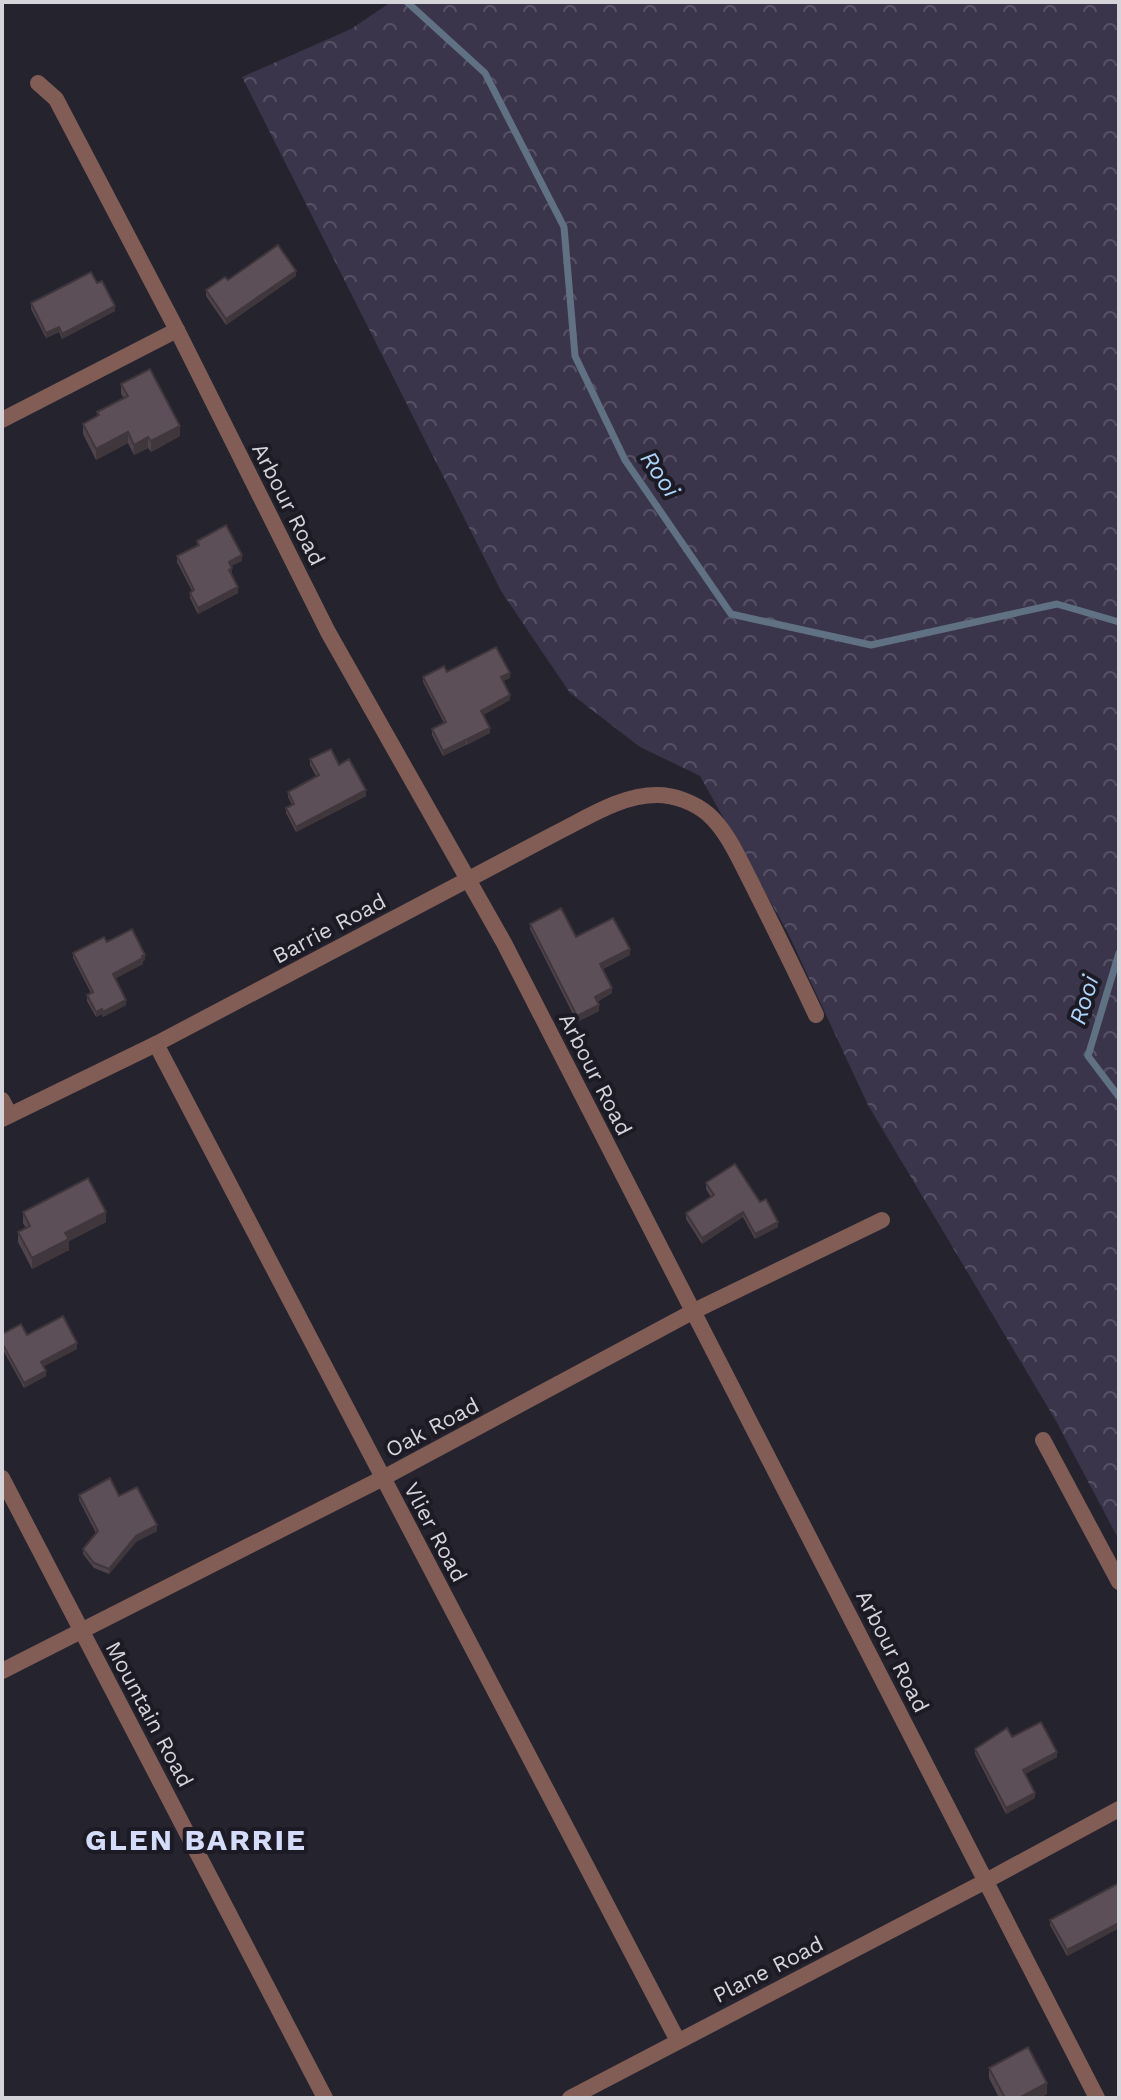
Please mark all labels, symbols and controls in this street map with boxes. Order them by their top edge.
street label: Arbour Road [247,439,330,569]
water label: Rooi [635,446,686,503]
street label: Barrie Road [268,888,390,969]
water label: Rooi [1063,971,1105,1028]
street label: Arbour Road [554,1009,637,1139]
street label: Oak Road [381,1392,483,1462]
street label: Vlier Road [399,1478,472,1586]
street label: Arbour Road [851,1586,934,1716]
street label: Mountain Road [101,1637,198,1791]
district label: GLEN BARRIE [85,1822,307,1857]
street label: Plane Road [709,1931,827,2008]

